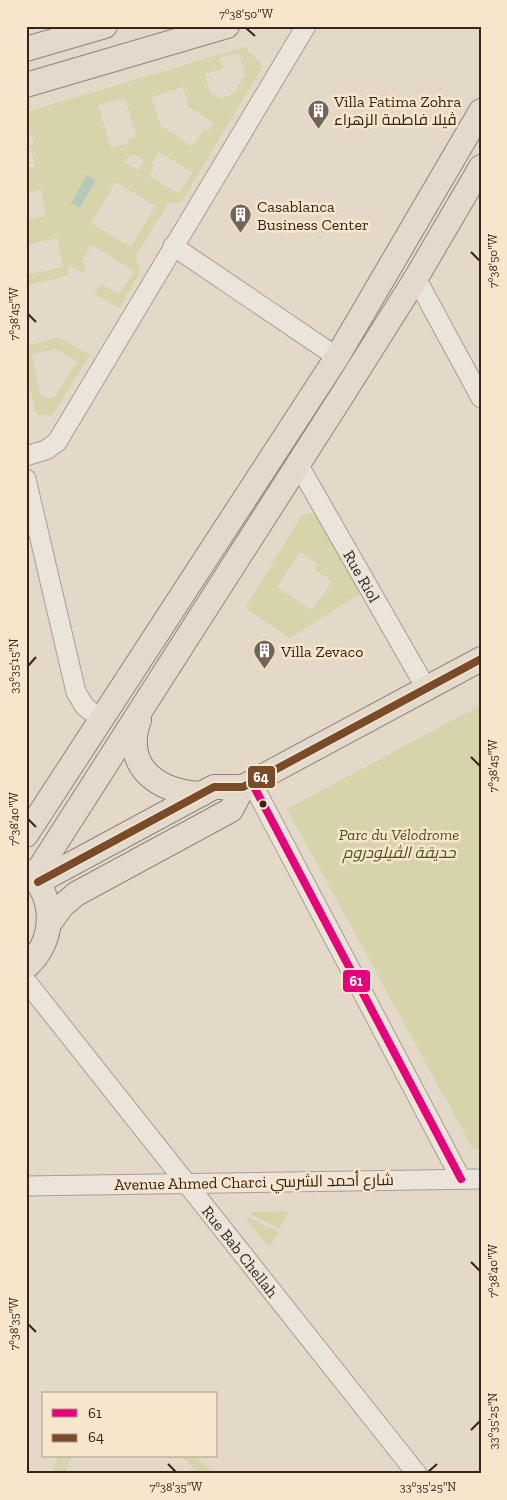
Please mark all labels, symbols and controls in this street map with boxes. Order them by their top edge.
text: 7°38'50"W [219,7,274,21]
place label: Villa Fatima Zohra ڤيلا فاطمة الزهراء [333,92,462,129]
building icon: Villa Fatima Zohra ڤيلا فاطمة الزهراء [306,98,330,129]
place label: Casablanca Business Center [257,197,369,234]
building icon: Casablanca Business Center [229,203,253,234]
text: 7°38'50"W [486,233,500,288]
text: 7°38'45"W [7,287,21,340]
street label: Rue Riol [340,547,384,605]
text: 33°35'15"N [7,638,21,693]
building icon: Villa Zevaco [253,639,277,670]
place label: Villa Zevaco [280,642,363,661]
text: 7°38'45"W [486,739,500,792]
line badge: 64 [247,765,276,789]
text: 64 [253,769,269,786]
text: 7°38'40"W [7,791,21,846]
unlabelled marker [258,799,268,809]
park label: Parc du Vélodrome حديقة الڤيلودروم [339,825,459,864]
line badge: 61 [342,969,371,993]
text: 61 [349,973,363,990]
street label: Avenue Ahmed Charci شارع أحمد الشرسي [114,1170,394,1197]
street label: Rue Bab Chellah [198,1202,283,1301]
text: 7°38'40"W [486,1243,500,1298]
text: 7°38'35"W [7,1297,21,1350]
legend [42,1392,218,1458]
text: 33°35'25"N [486,1393,500,1449]
text: 61 [88,1404,102,1422]
text: 64 [88,1428,104,1446]
text: 7°38'35"W [150,1480,203,1494]
text: 33°35'25"N [400,1480,456,1494]

